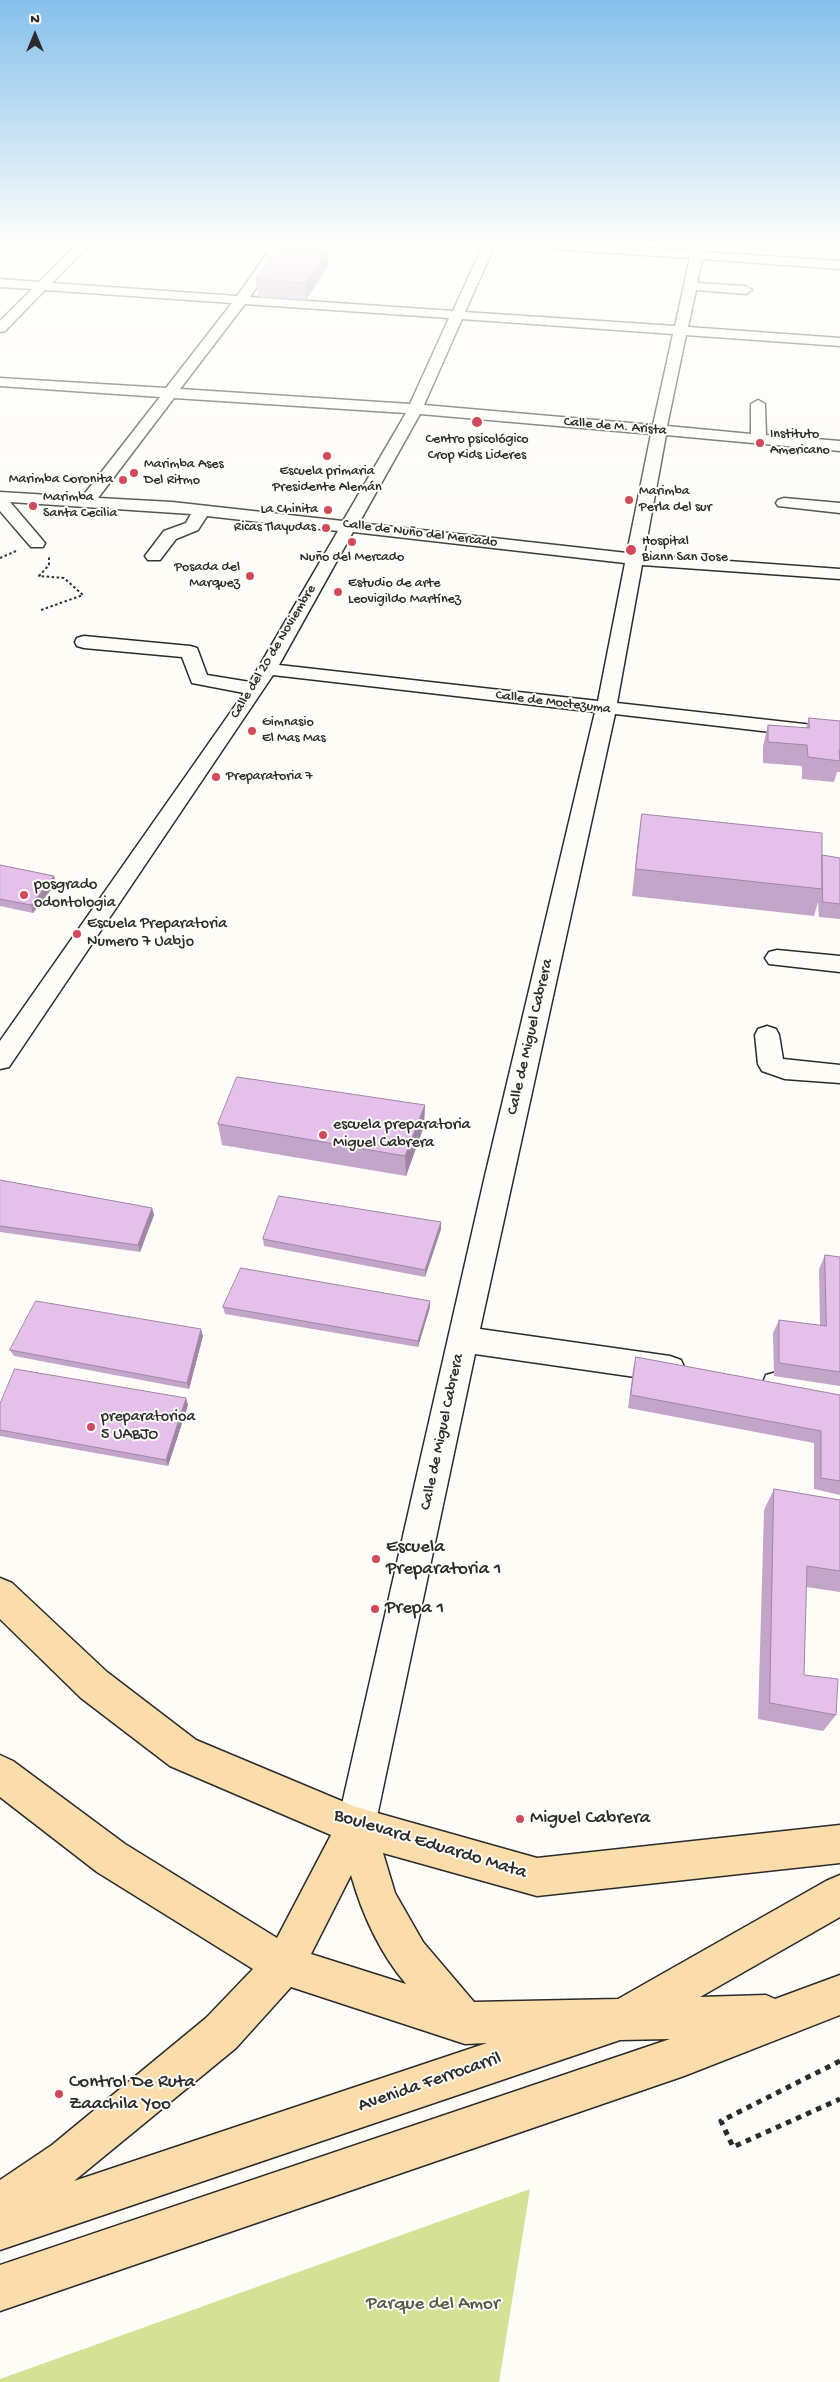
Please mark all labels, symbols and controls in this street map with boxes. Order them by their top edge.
north arrow [10,10,60,60]
text: N [30,11,40,28]
street label: Calle de M. Arista [563,414,667,440]
marker: Centro psicológico Crop Kids Lideres [470,415,484,429]
place label: Instituto Americano [770,427,830,460]
place label: Centro psicológico Crop Kids Lideres [425,432,529,464]
marker: Instituto Americano [754,437,766,449]
marker: Escuela primaria Presidente Alemán [321,450,333,462]
place label: Marimba Ases Del Ritmo [144,457,224,490]
place label: Escuela primaria Presidente Alemán [272,464,382,497]
marker: Marimba Ases Del Ritmo [128,467,140,479]
place label: Marimba Coronita [9,472,113,488]
marker: Marimba Coronita [117,474,129,486]
place label: Marimba Perla del sur [639,484,712,516]
place label: Marimba Santa Cecilia [43,490,117,522]
marker: Marimba Perla del sur [623,494,635,506]
marker: Marimba Santa Cecilia [27,500,39,512]
place label: La Chinita [260,502,318,518]
marker: La Chinita [322,504,334,516]
street label: Calle de Nuño del Mercado [342,516,498,552]
place label: Ricas Tlayudas [234,520,316,536]
marker: Ricas Tlayudas [320,522,332,534]
place label: Hospital Biann San Jose [642,534,728,566]
marker: Nuño del Mercado [346,536,358,548]
marker: Hospital Biann San Jose [624,543,638,557]
place label: Nuño del Mercado [300,550,404,566]
place label: Posada del Marquez [174,560,240,592]
marker: Posada del Marquez [244,570,256,582]
place label: Estudio de arte Leovigildo Martínez [348,576,461,608]
street label: Calle del 20 de Noviembre [227,582,321,722]
marker: Estudio de arte Leovigildo Martínez [332,586,344,598]
street label: Calle de Moctezuma [494,688,612,718]
place label: Gimnasio El Mas Mas [262,715,326,748]
marker: Gimnasio El Mas Mas [246,725,258,737]
place label: Preparatoria 7 [226,769,313,785]
marker: Preparatoria 7 [210,771,222,783]
place label: posgrado odontologia [34,876,116,914]
marker: posgrado odontologia [18,889,30,901]
place label: Escuela Preparatoria Numero 7 Uabjo [87,915,227,953]
marker: Escuela Preparatoria Numero 7 Uabjo [71,928,83,940]
street label: Calle de Miguel Cabrera [504,957,558,1117]
place label: escuela preparatoria Miguel Cabrera [333,1116,470,1154]
marker: escuela preparatoria Miguel Cabrera [317,1129,329,1141]
street label: Calle de Miguel Cabrera [417,1352,469,1512]
place label: preparatorioa 5 UABJO [101,1408,195,1446]
marker: preparatorioa 5 UABJO [85,1421,97,1433]
place label: Escuela Preparatoria 1 [386,1537,501,1581]
marker: Escuela Preparatoria 1 [370,1553,382,1565]
place label: Prepa 1 [385,1598,444,1620]
marker: Prepa 1 [369,1603,381,1615]
street label: Boulevard Eduardo Mata [331,1805,529,1885]
place label: Miguel Cabrera [530,1808,650,1830]
marker: Miguel Cabrera [514,1813,526,1825]
street label: Avenida Ferrocarril [355,2048,505,2118]
place label: Control De Ruta Zaachila Yoo [69,2072,195,2116]
marker: Control De Ruta Zaachila Yoo [53,2088,65,2100]
park label: Parque del Amor [366,2294,500,2316]

